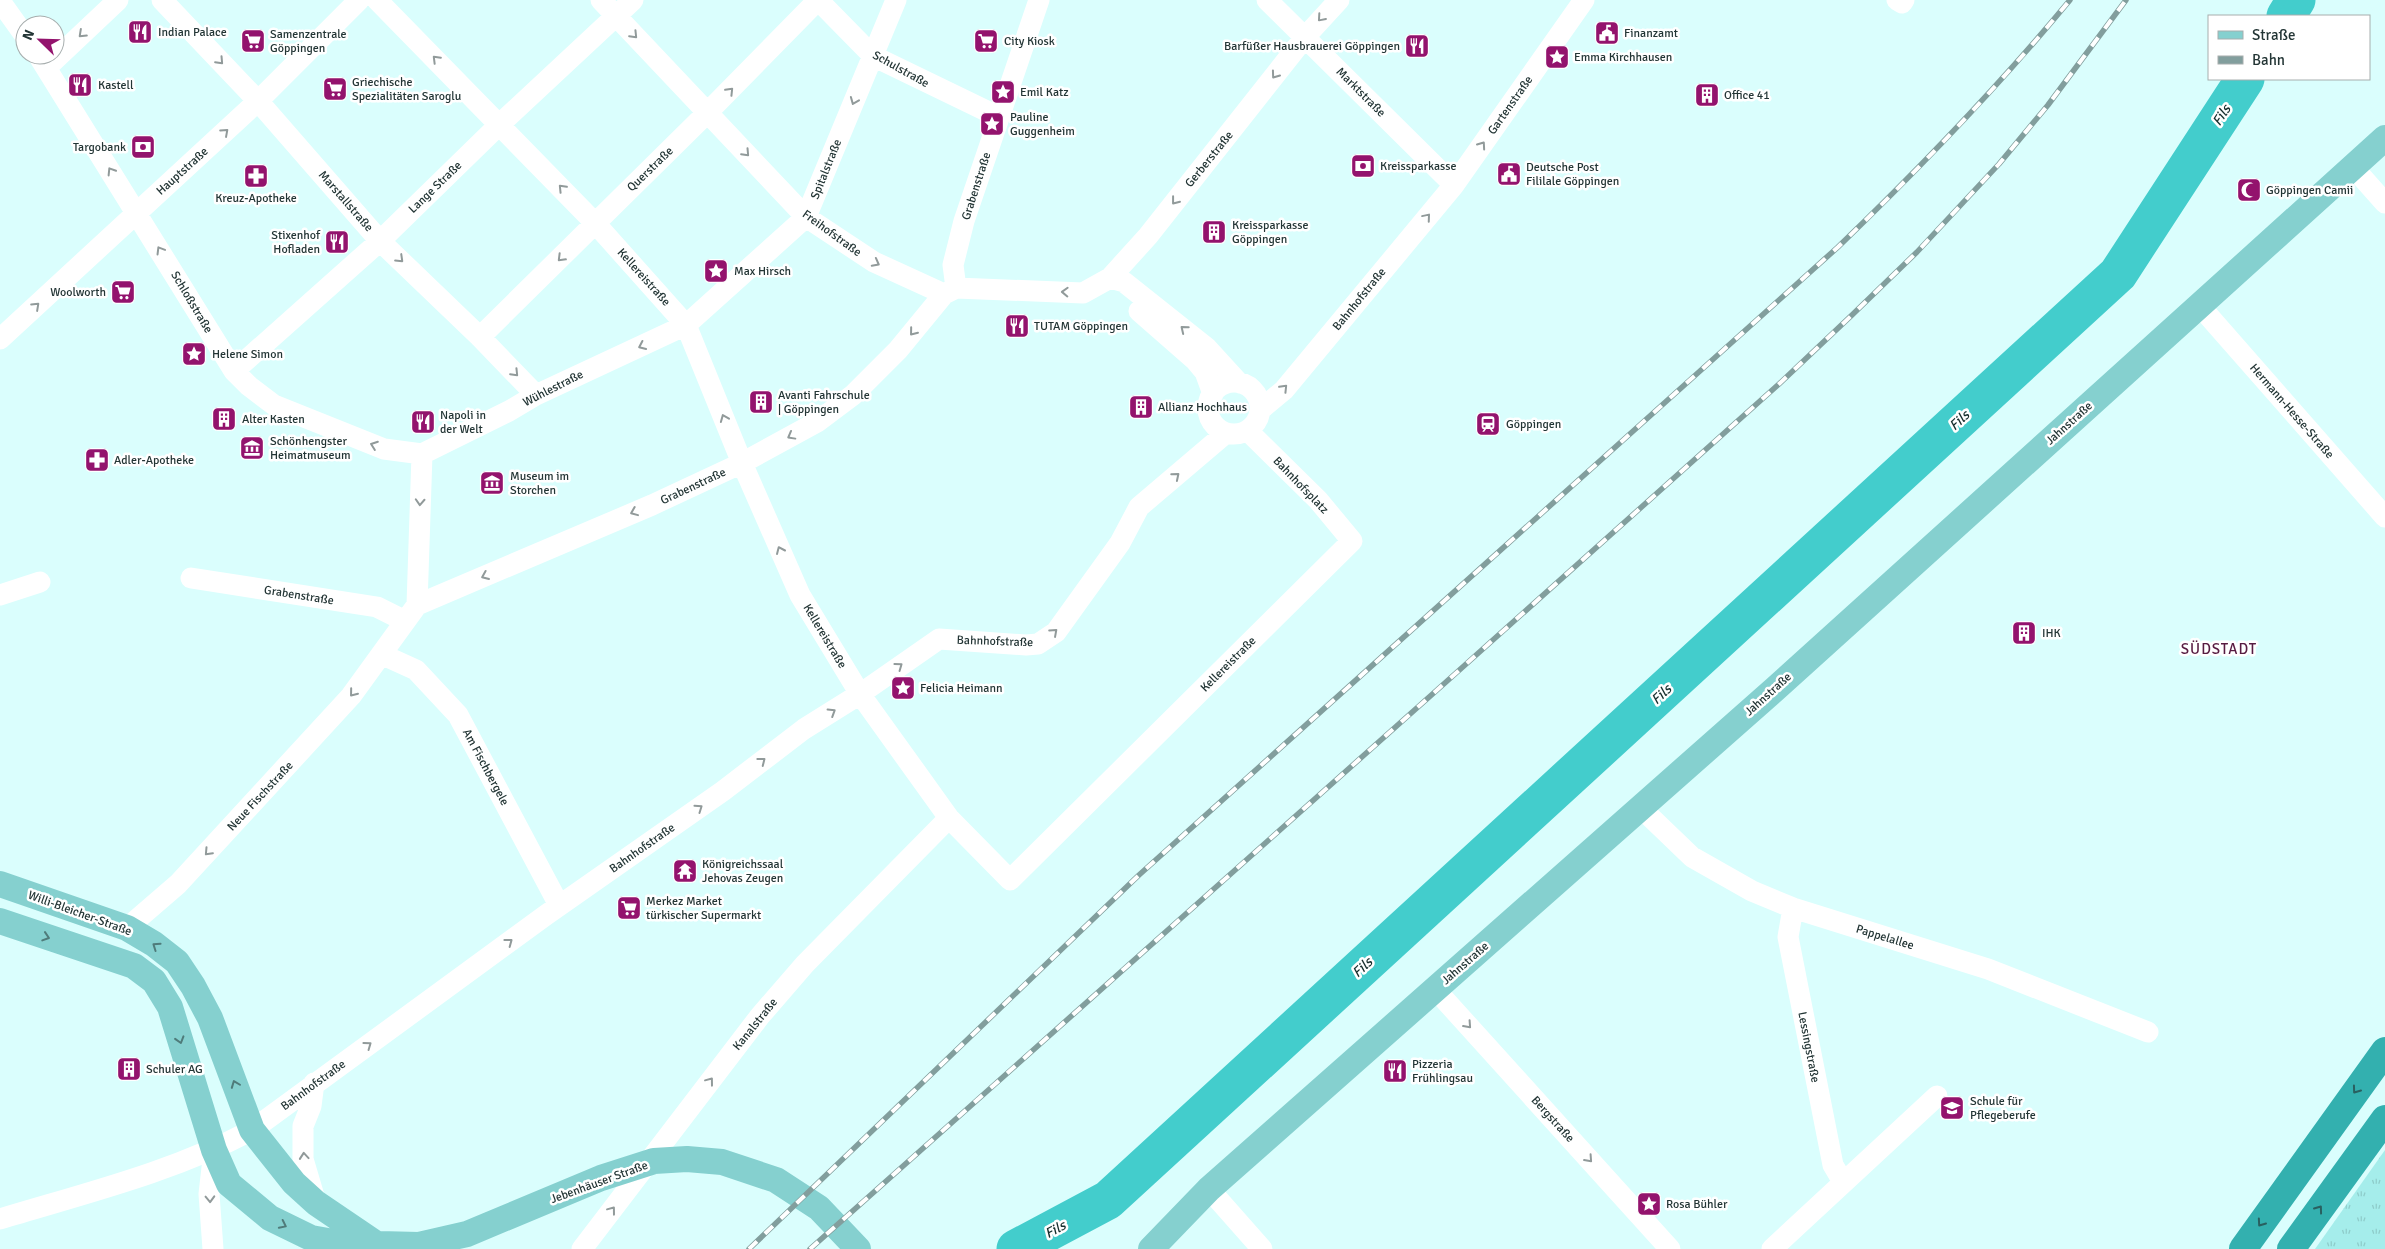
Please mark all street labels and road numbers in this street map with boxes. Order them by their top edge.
street label: Schulstraße [870,48,932,91]
street label: Marktstraße [1333,64,1389,120]
street label: Gartenstraße [1485,73,1536,138]
street label: Gerberstraße [1182,128,1237,191]
street label: Spitalstraße [808,137,845,201]
street label: Hauptstraße [153,144,211,199]
street label: Querstraße [624,144,676,195]
street label: Grabenstraße [958,150,994,222]
street label: Lange Straße [405,158,465,217]
street label: Marstallstraße [315,168,376,235]
street label: Freihofstraße [799,207,864,260]
street label: Kellereistraße [614,245,673,309]
street label: Bahnhofstraße [1329,265,1389,334]
street label: Schloßstraße [167,269,216,336]
street label: Hermann-Hesse-Straße [2246,361,2337,462]
street label: Wühlestraße [521,367,586,410]
street label: Jahnstraße [2043,399,2096,448]
street label: Bahnhofsplatz [1270,454,1332,517]
street label: Grabenstraße [658,465,728,508]
street label: Grabenstraße [263,583,335,608]
street label: Kellereistraße [799,601,850,671]
street label: Bahnhofstraße [956,633,1033,650]
street label: Kellereistraße [1197,633,1259,695]
street label: Jahnstraße [1742,670,1795,719]
street label: Am Fischbergele [459,726,512,808]
street label: Neue Fischstraße [224,758,296,834]
street label: Bahnhofstraße [607,820,678,877]
street label: Willi-Bleicher-Straße [26,888,134,939]
street label: Pappelallee [1854,922,1916,953]
street label: Jahnstraße [1439,939,1492,988]
street label: Kanalstraße [730,995,781,1053]
street label: Lessingstraße [1794,1010,1823,1084]
street label: Bahnhofstraße [278,1057,349,1114]
street label: Bergstraße [1528,1093,1577,1146]
street label: Jebenhäuser Straße [548,1158,650,1207]

